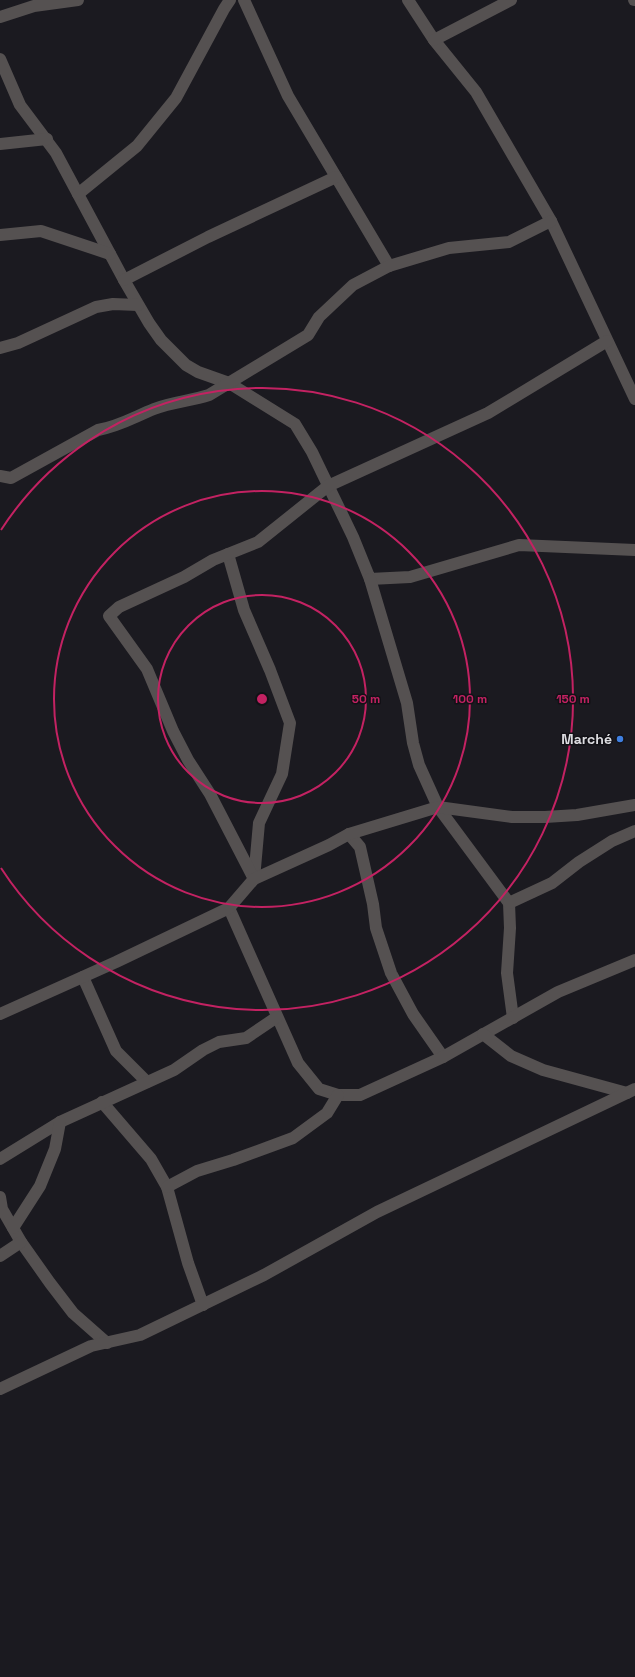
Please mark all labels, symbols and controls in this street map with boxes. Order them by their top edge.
text: 50 m [352,691,380,707]
text: 100 m [453,691,487,707]
text: 150 m [556,691,590,707]
centre of rings [255,692,269,706]
place label: Marché [561,730,612,748]
marker: Marché [615,734,625,744]

